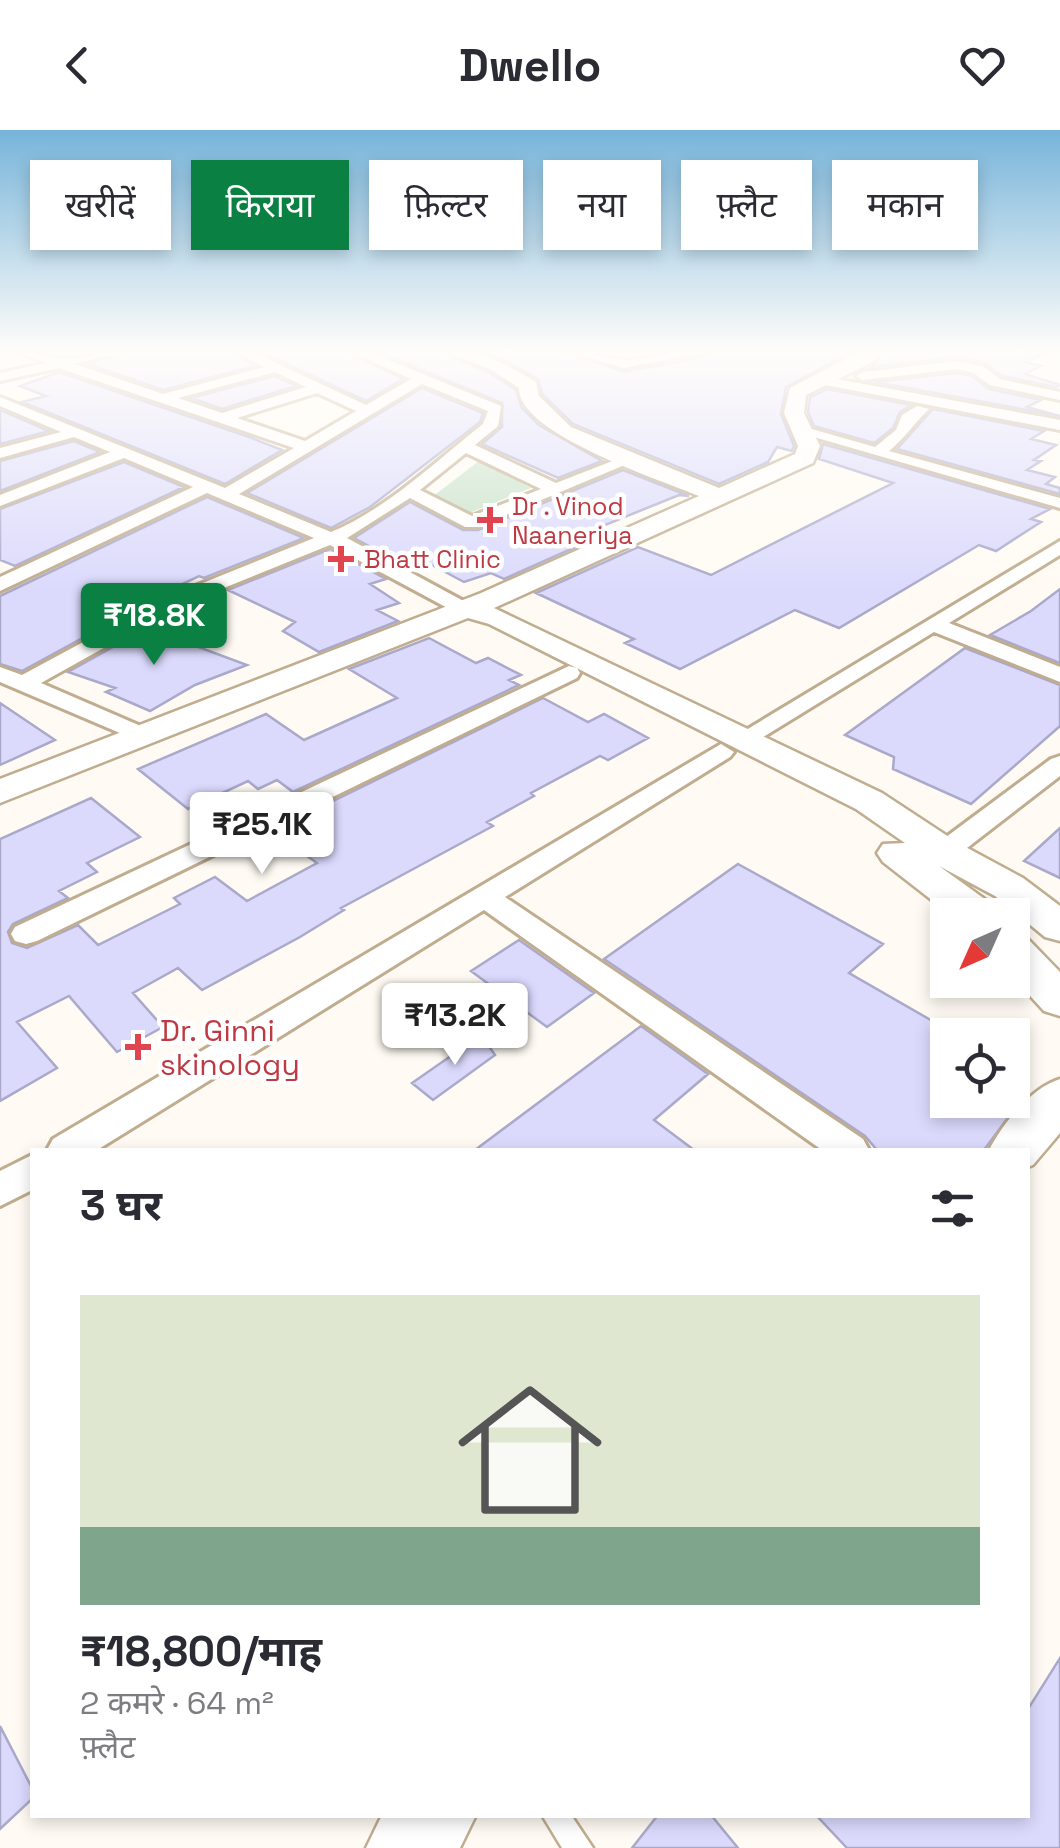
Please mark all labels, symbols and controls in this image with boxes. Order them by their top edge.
text: Dwello [459,37,601,94]
icon: back [50,38,105,93]
icon: heart [955,38,1010,93]
chip: खरीदें [30,160,171,250]
chip: किराया [191,160,349,250]
chip: फ़िल्टर [369,160,523,250]
chip: नया [543,160,661,250]
chip: फ़्लैट [681,160,812,250]
chip: मकान [832,160,978,250]
place label: Dr . Vinod Naaneriya [512,490,633,551]
marker: Dr . Vinod Naaneriya [477,507,503,533]
place label: Bhatt Clinic [364,543,501,575]
marker: Bhatt Clinic [328,546,354,572]
pin: ₹18.8K [73,583,235,668]
text: ₹18.8K [103,595,205,635]
pin: ₹25.1K [181,792,343,877]
text: ₹25.1K [212,804,312,844]
north arrow [930,898,1030,998]
map controls [930,898,1030,1118]
pin: ₹13.2K [374,983,536,1068]
text: ₹13.2K [404,995,506,1035]
place label: Dr. Ginni skinology [160,1011,300,1084]
button: locate [930,1018,1030,1118]
marker: Dr. Ginni skinology [125,1034,151,1060]
text: 3 घर [80,1179,162,1232]
icon: filters [925,1181,980,1236]
icon: home [440,1360,620,1540]
text: ₹18,800/माह [80,1625,322,1678]
text: 2 कमरे · 64 m² [80,1683,274,1723]
text: फ़्लैट [80,1727,135,1767]

